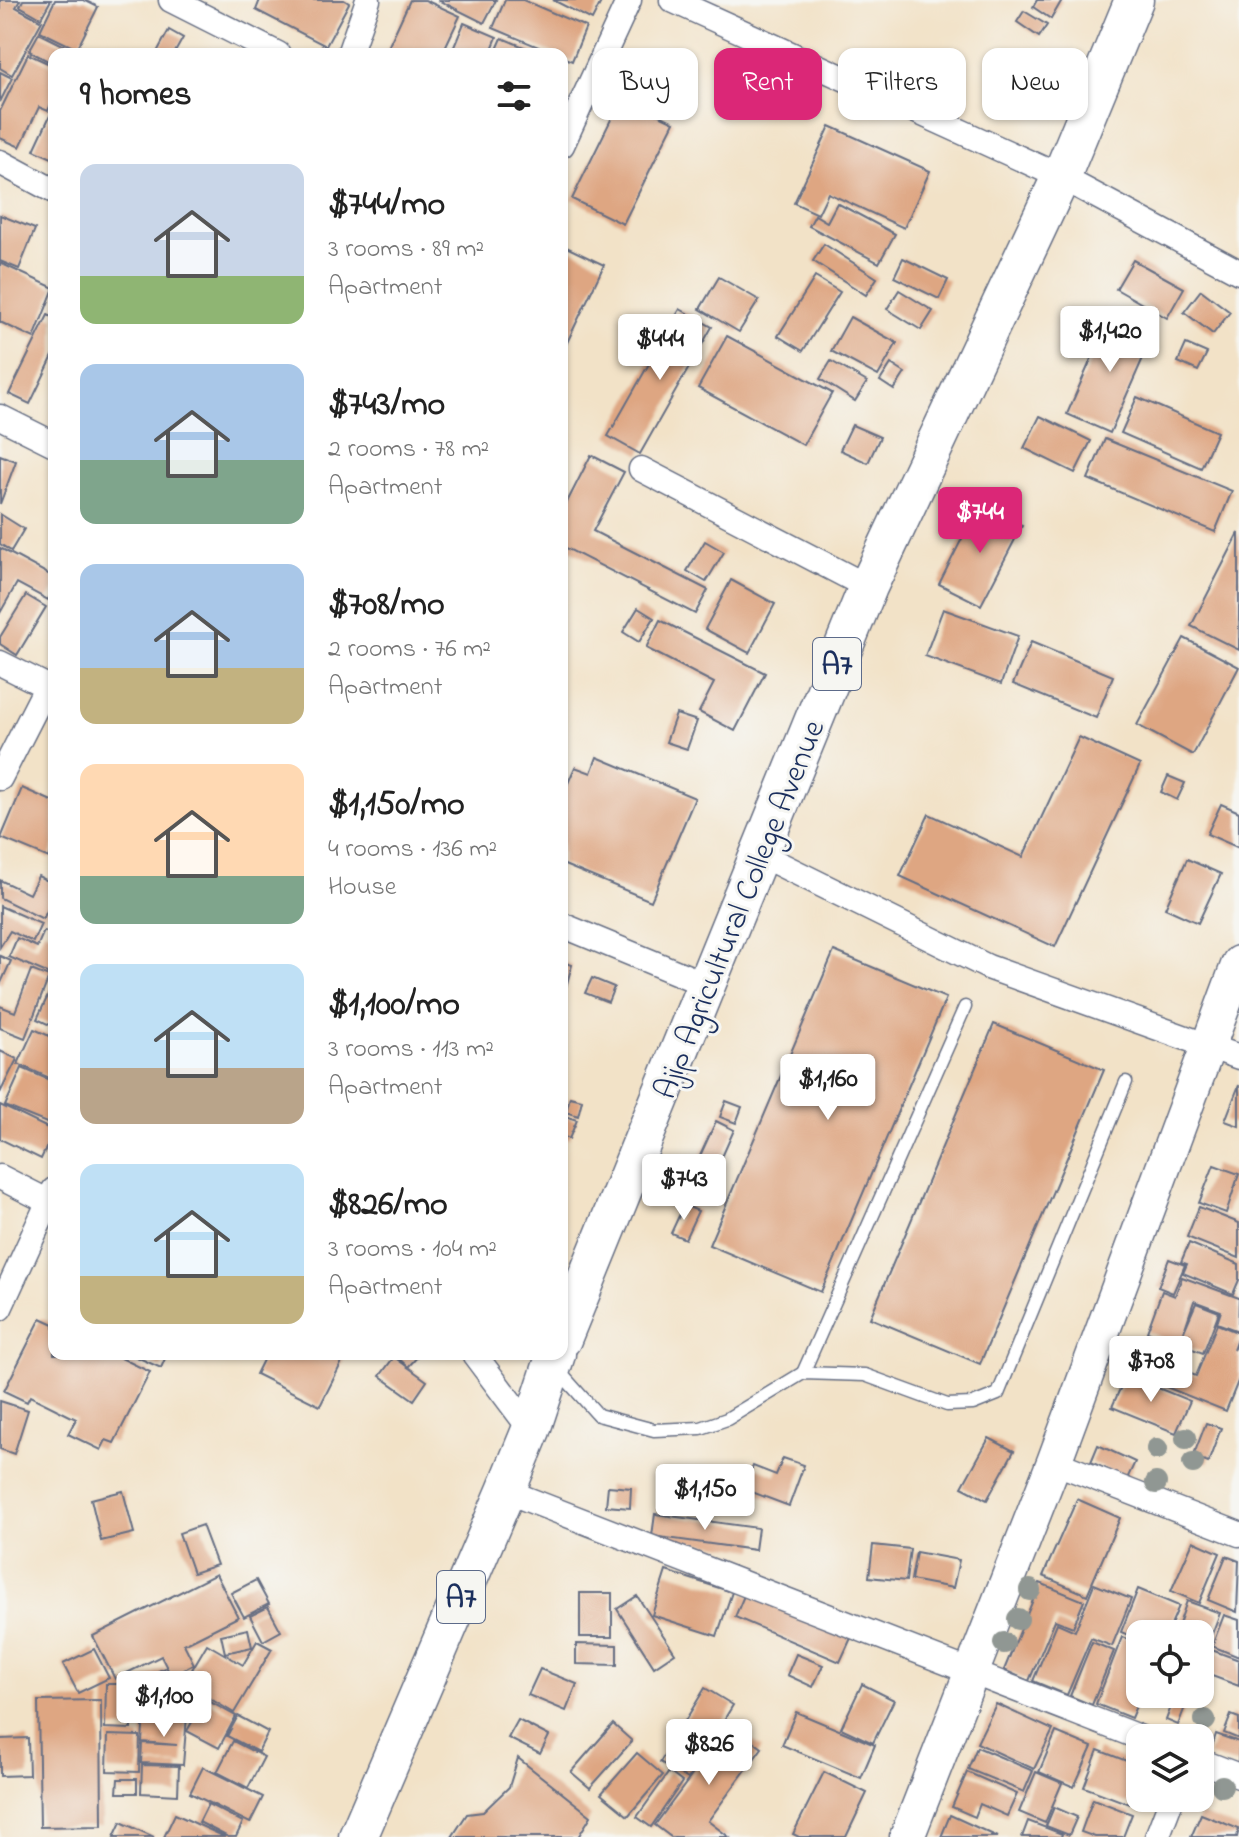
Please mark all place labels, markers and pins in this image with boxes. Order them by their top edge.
pin: $1,420 [1045,306,1175,374]
pin: $444 [613,314,707,382]
pin: $744 [933,487,1027,555]
pin: $1,160 [763,1054,893,1122]
pin: $743 [637,1154,731,1222]
pin: $708 [1104,1336,1198,1404]
pin: $1,150 [640,1464,770,1532]
pin: $1,100 [99,1671,229,1739]
pin: $826 [662,1719,756,1787]

